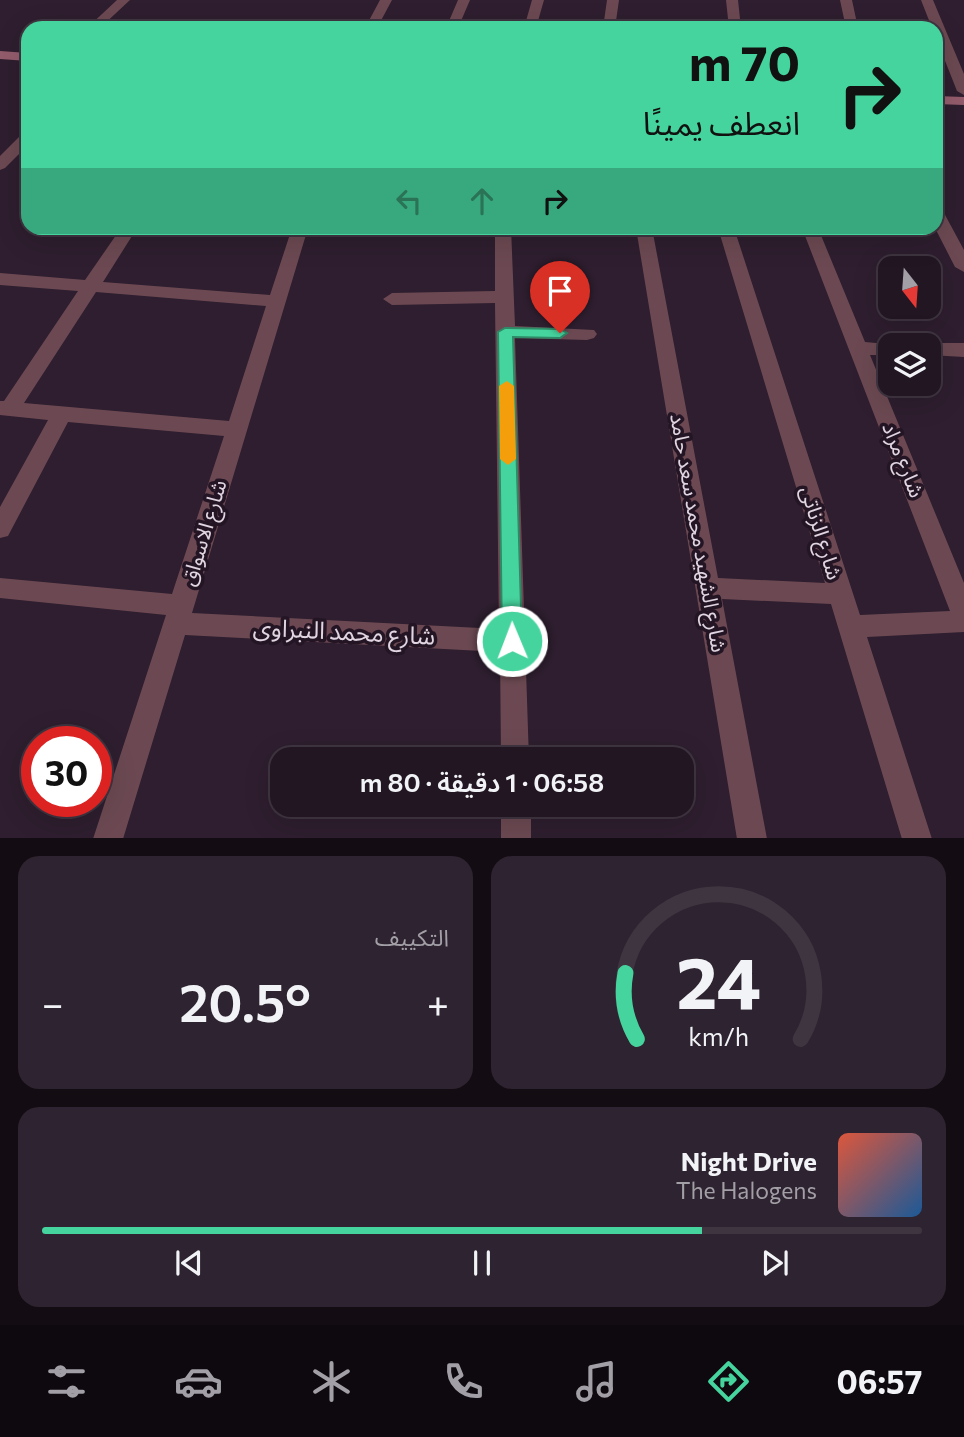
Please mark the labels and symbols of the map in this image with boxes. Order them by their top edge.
north arrow [878,256,942,318]
pin [530,261,590,333]
street label: شارع الشهيد محمد سعد حامد [662,411,733,655]
street label: شارع مراد [874,418,931,502]
street label: شارع الاسواق [175,476,234,590]
street label: شارع الزناتى [793,483,849,584]
position arrow [475,604,549,678]
street label: شارع محمد النبراوى [252,611,436,654]
speed limit sign: 30 [21,726,112,817]

